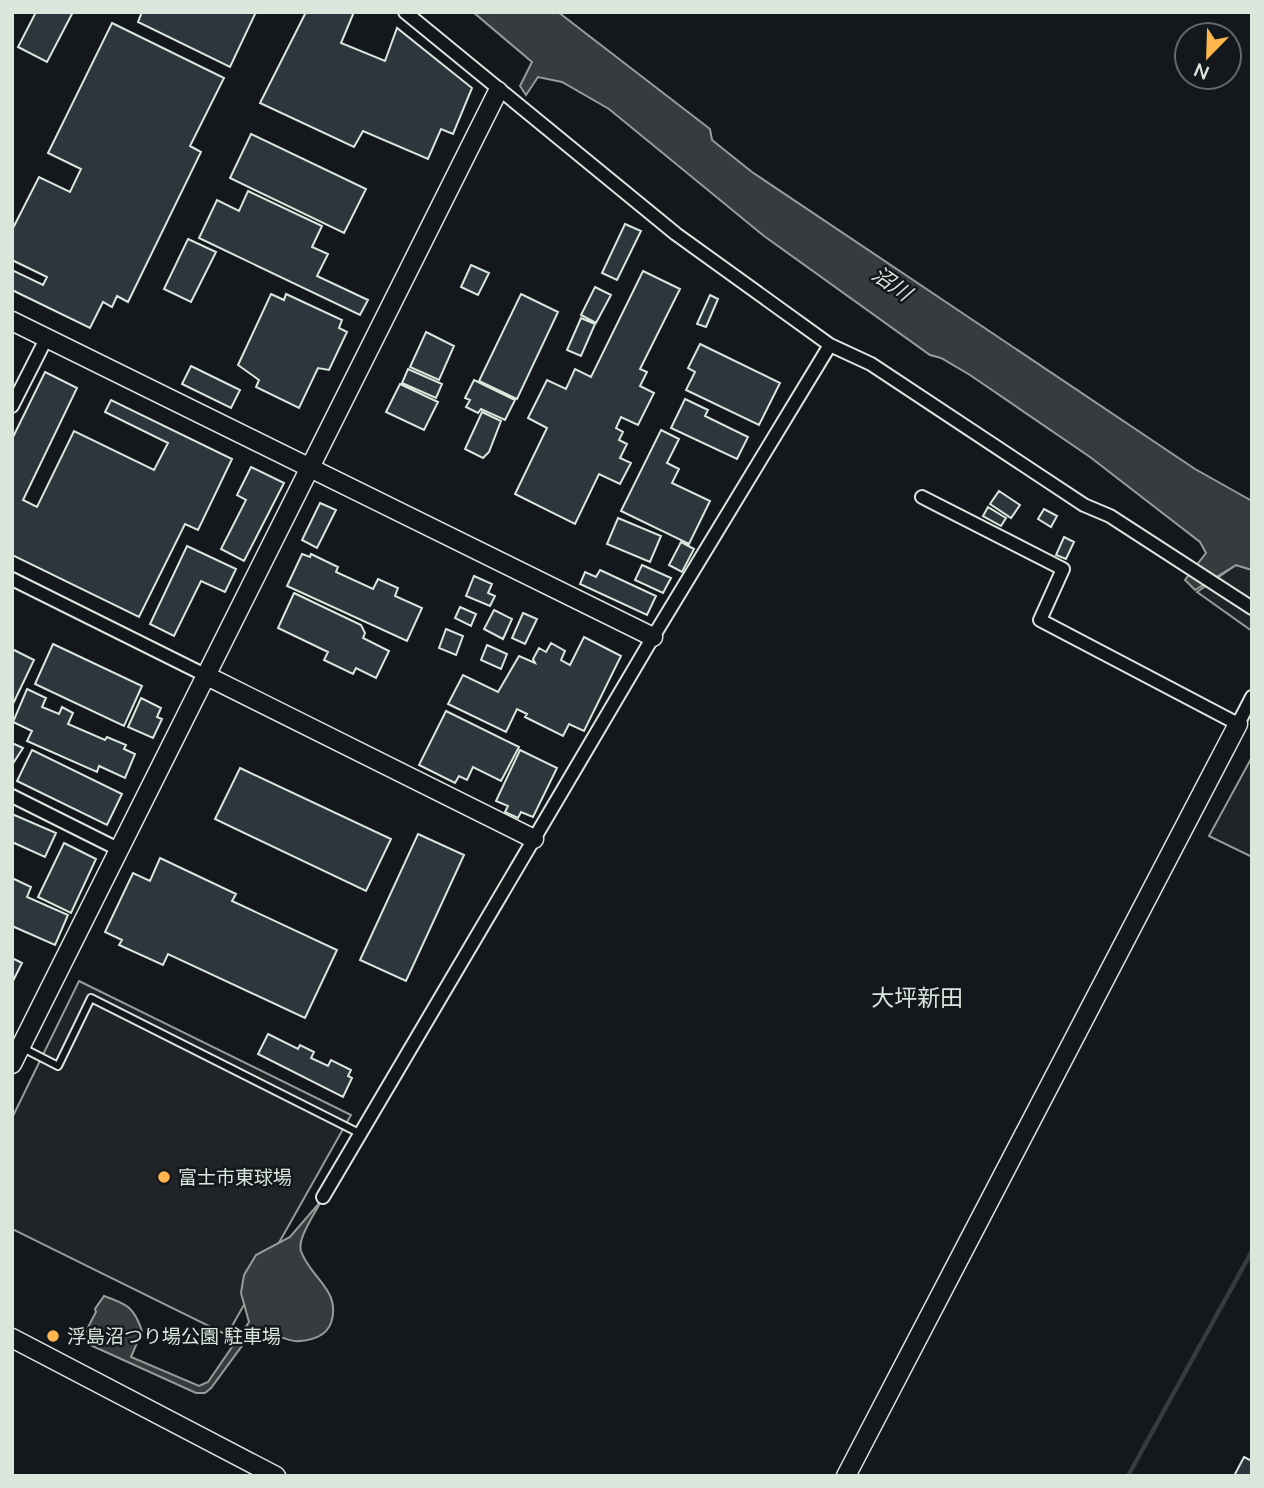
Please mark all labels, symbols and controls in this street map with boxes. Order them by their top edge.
north arrow [1173,21,1243,91]
text: N [1190,58,1213,85]
water label: 沼川 [867,260,918,307]
district label: 大坪新田 [871,983,963,1012]
place label: 富士市東球場 [178,1165,292,1189]
marker: 富士市東球場 [156,1169,172,1185]
place label: 浮島沼つり場公園 駐車場 [67,1324,281,1348]
marker: 浮島沼つり場公園 駐車場 [45,1328,61,1344]

